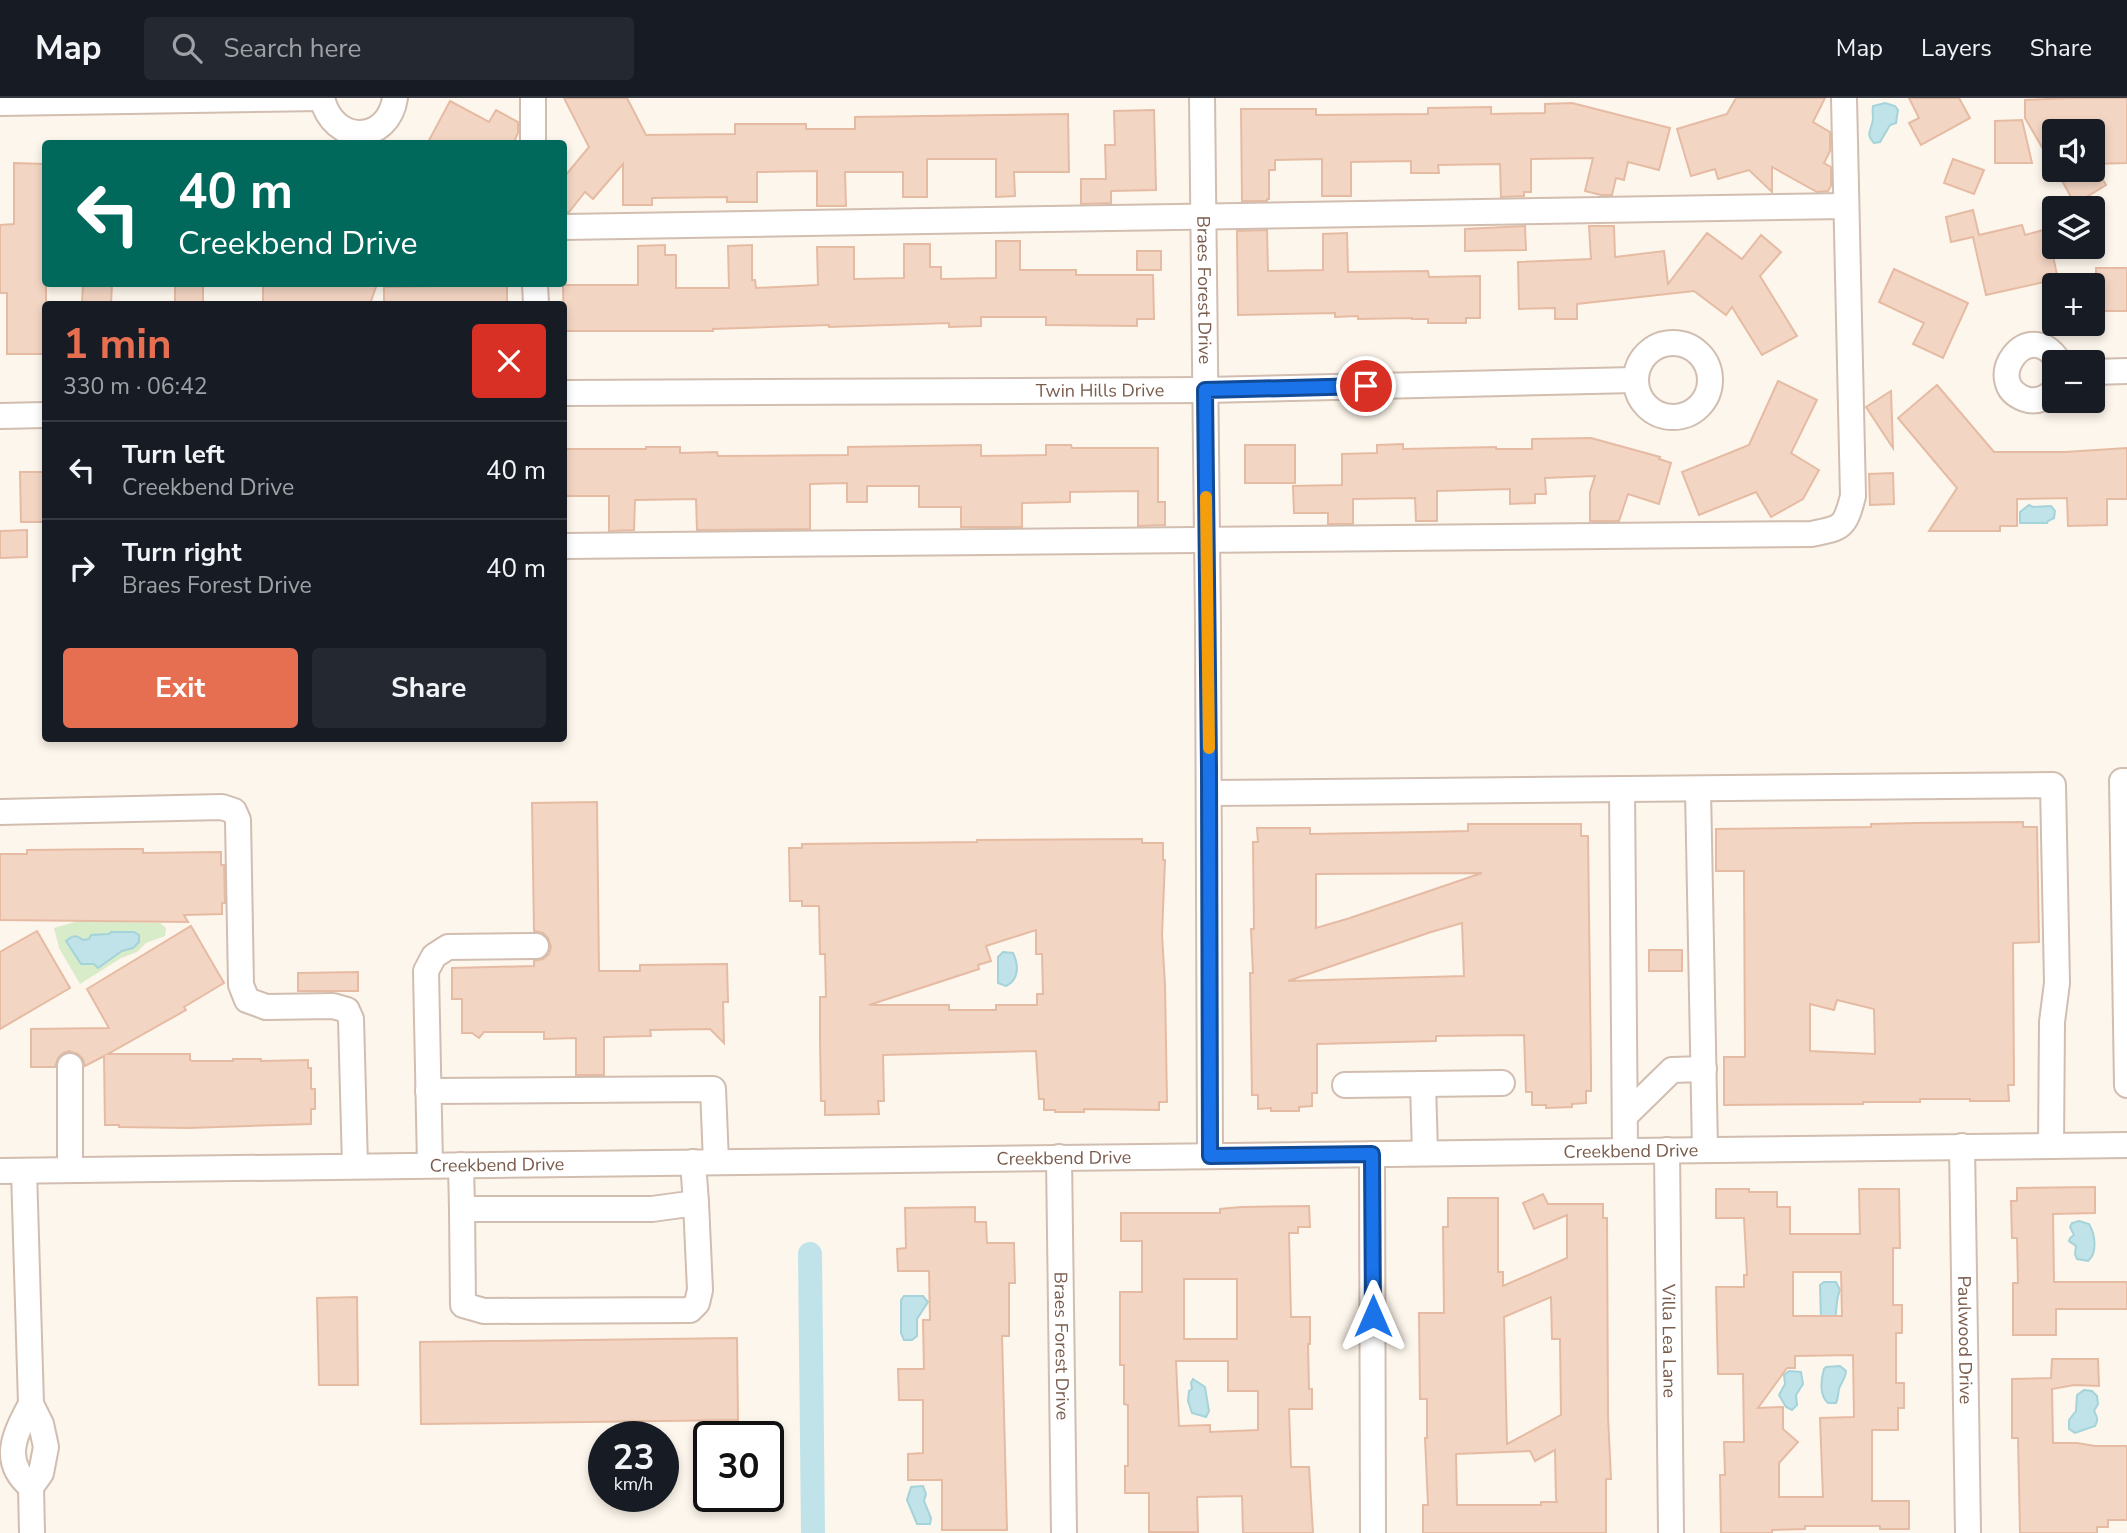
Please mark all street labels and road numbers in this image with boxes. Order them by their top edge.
street label: Braes Forest Drive [1191,216,1217,364]
street label: Twin Hills Drive [1036,378,1164,403]
street label: Creekbend Drive [1563,1138,1698,1164]
street label: Creekbend Drive [996,1145,1131,1171]
street label: Creekbend Drive [429,1152,565,1178]
street label: Braes Forest Drive [1049,1271,1075,1420]
street label: Paulwood Drive [1952,1275,1978,1404]
street label: Villa Lea Lane [1656,1283,1682,1398]

